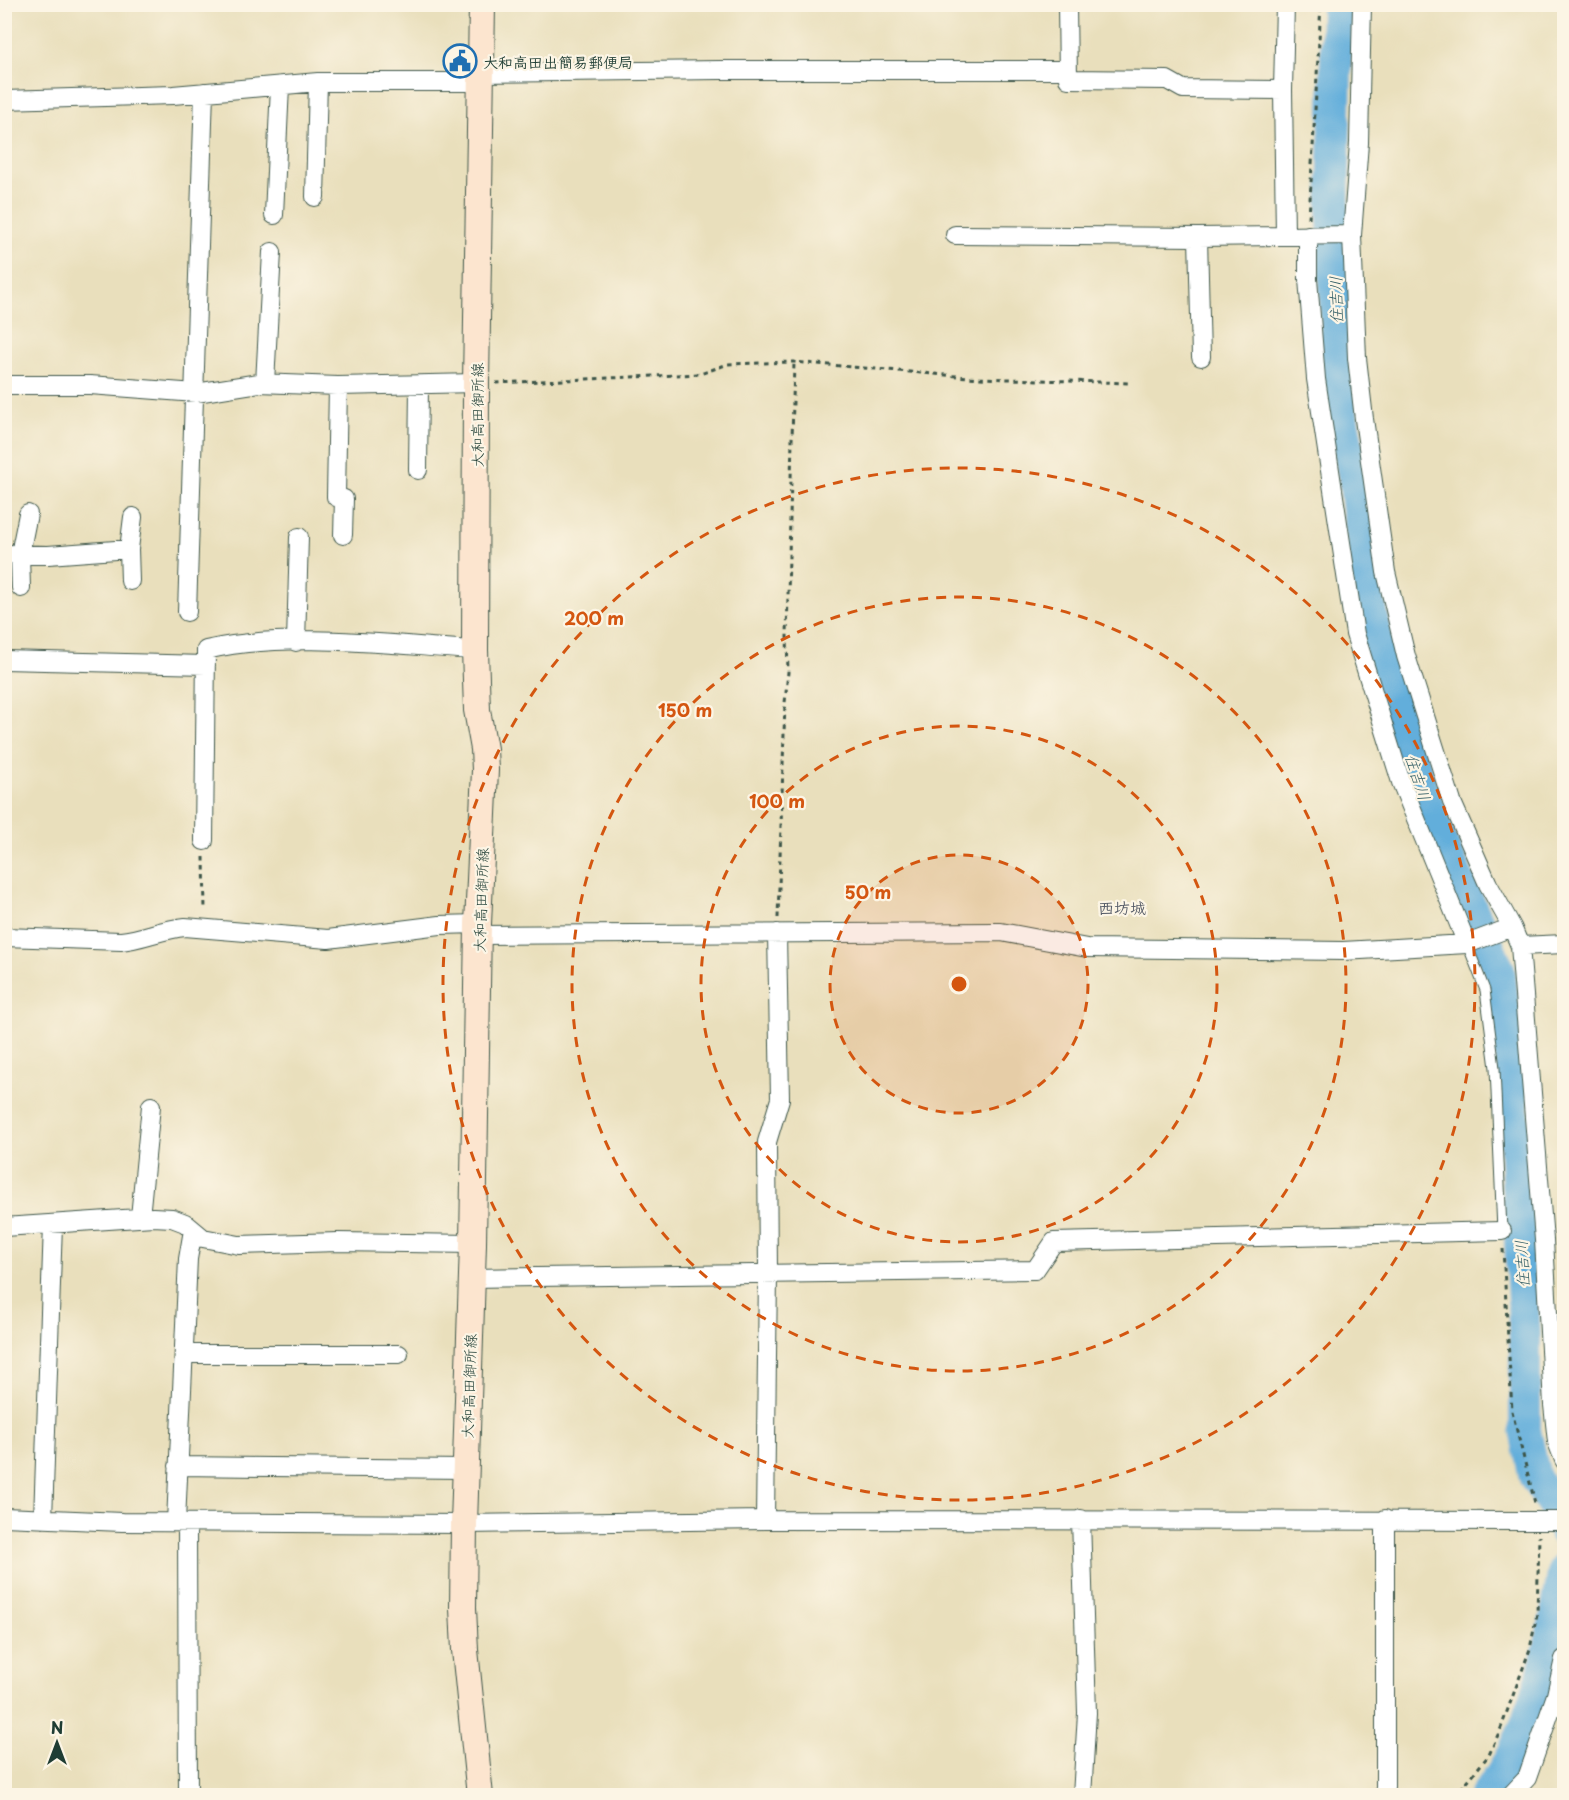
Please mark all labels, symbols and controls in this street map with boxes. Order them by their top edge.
public building icon: 大和高田出簡易郵便局 [442,43,478,79]
place label: 大和高田出簡易郵便局 [483,50,633,73]
water label: 住吉川 [1323,276,1347,324]
street label: 大和高田御所線 [465,362,488,468]
text: 200 m [564,604,624,631]
text: 150 m [658,696,712,723]
water label: 住吉川 [1400,750,1438,804]
text: 100 m [749,787,805,814]
street label: 大和高田御所線 [467,847,493,953]
text: 50 m [845,878,891,905]
district label: 西坊城 [1098,895,1146,919]
centre of rings [949,974,969,994]
water label: 住吉川 [1508,1239,1534,1289]
street label: 大和高田御所線 [455,1333,481,1439]
north arrow [27,1713,87,1773]
text: N [51,1715,63,1739]

